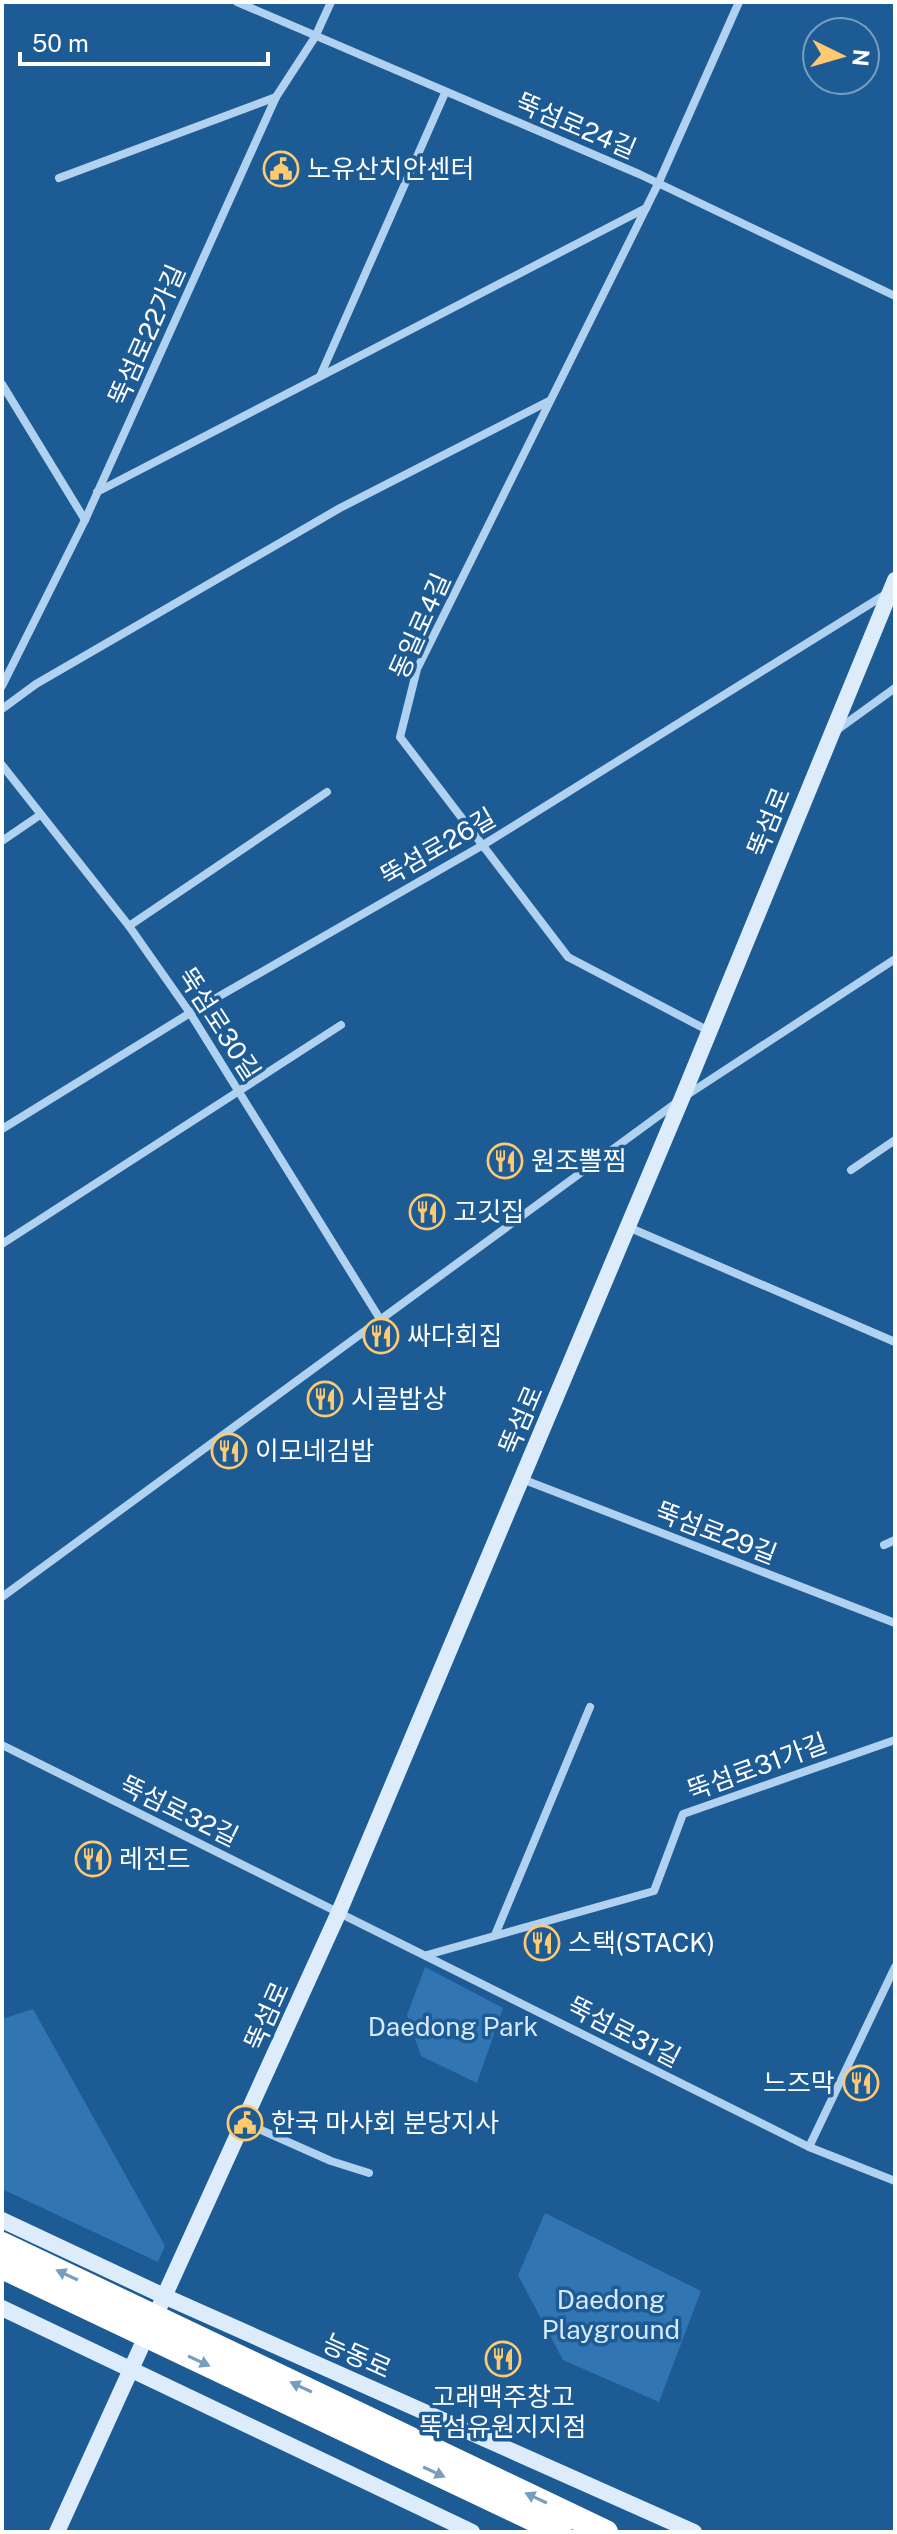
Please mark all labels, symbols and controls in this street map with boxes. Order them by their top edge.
scale bar [20,16,268,66]
north arrow [801,16,881,96]
text: 50 m [32,29,89,57]
text: N [847,48,875,67]
street label: 뚝섬로24길 [511,86,641,165]
public building icon: 노유산치안센터 [262,150,300,188]
place label: 노유산치안센터 [307,153,474,184]
street label: 뚝섬로22가길 [102,260,191,410]
street label: 동일로4길 [383,568,456,683]
street label: 뚝섬로 [741,783,796,861]
street label: 뚝섬로26길 [375,801,501,892]
street label: 뚝섬로30길 [172,962,267,1086]
restaurant icon: 원조뽈찜 [486,1142,524,1180]
place label: 원조뽈찜 [531,1145,627,1176]
restaurant icon: 고깃집 [408,1193,446,1231]
place label: 고깃집 [453,1196,525,1227]
restaurant icon: 싸다회집 [362,1317,400,1355]
place label: 싸다회집 [407,1320,503,1351]
restaurant icon: 시골밥상 [306,1380,344,1418]
street label: 뚝섬로 [492,1381,549,1459]
place label: 시골밥상 [351,1383,447,1414]
restaurant icon: 이모네김밥 [210,1432,248,1470]
place label: 이모네김밥 [255,1435,375,1466]
street label: 뚝섬로29길 [651,1495,781,1570]
street label: 뚝섬로31가길 [683,1727,831,1806]
street label: 뚝섬로32길 [115,1769,243,1852]
restaurant icon: 레전드 [74,1840,112,1878]
place label: 레전드 [119,1843,191,1874]
restaurant icon: 스택(STACK) [523,1924,561,1962]
place label: 스택(STACK) [568,1927,715,1958]
street label: 뚝섬로 [238,1977,295,2055]
street label: 뚝섬로31길 [563,1990,686,2073]
park label: Daedong Park [368,2011,538,2042]
restaurant icon: 느즈막 [842,2064,880,2102]
place label: 느즈막 [763,2067,835,2098]
public building icon: 한국 마사회 분당지사 [226,2104,264,2142]
place label: 한국 마사회 분당지사 [271,2107,499,2138]
one-way arrow [55,2268,78,2282]
park label: Daedong Playground [542,2284,680,2345]
street label: 능동로 [318,2327,396,2384]
restaurant icon: 고래맥주창고 뚝섬유원지지점 [484,2340,522,2378]
one-way arrow [187,2354,211,2368]
one-way arrow [290,2380,313,2394]
place label: 고래맥주창고 뚝섬유원지지점 [419,2381,587,2442]
one-way arrow [422,2465,446,2479]
one-way arrow [524,2491,548,2505]

